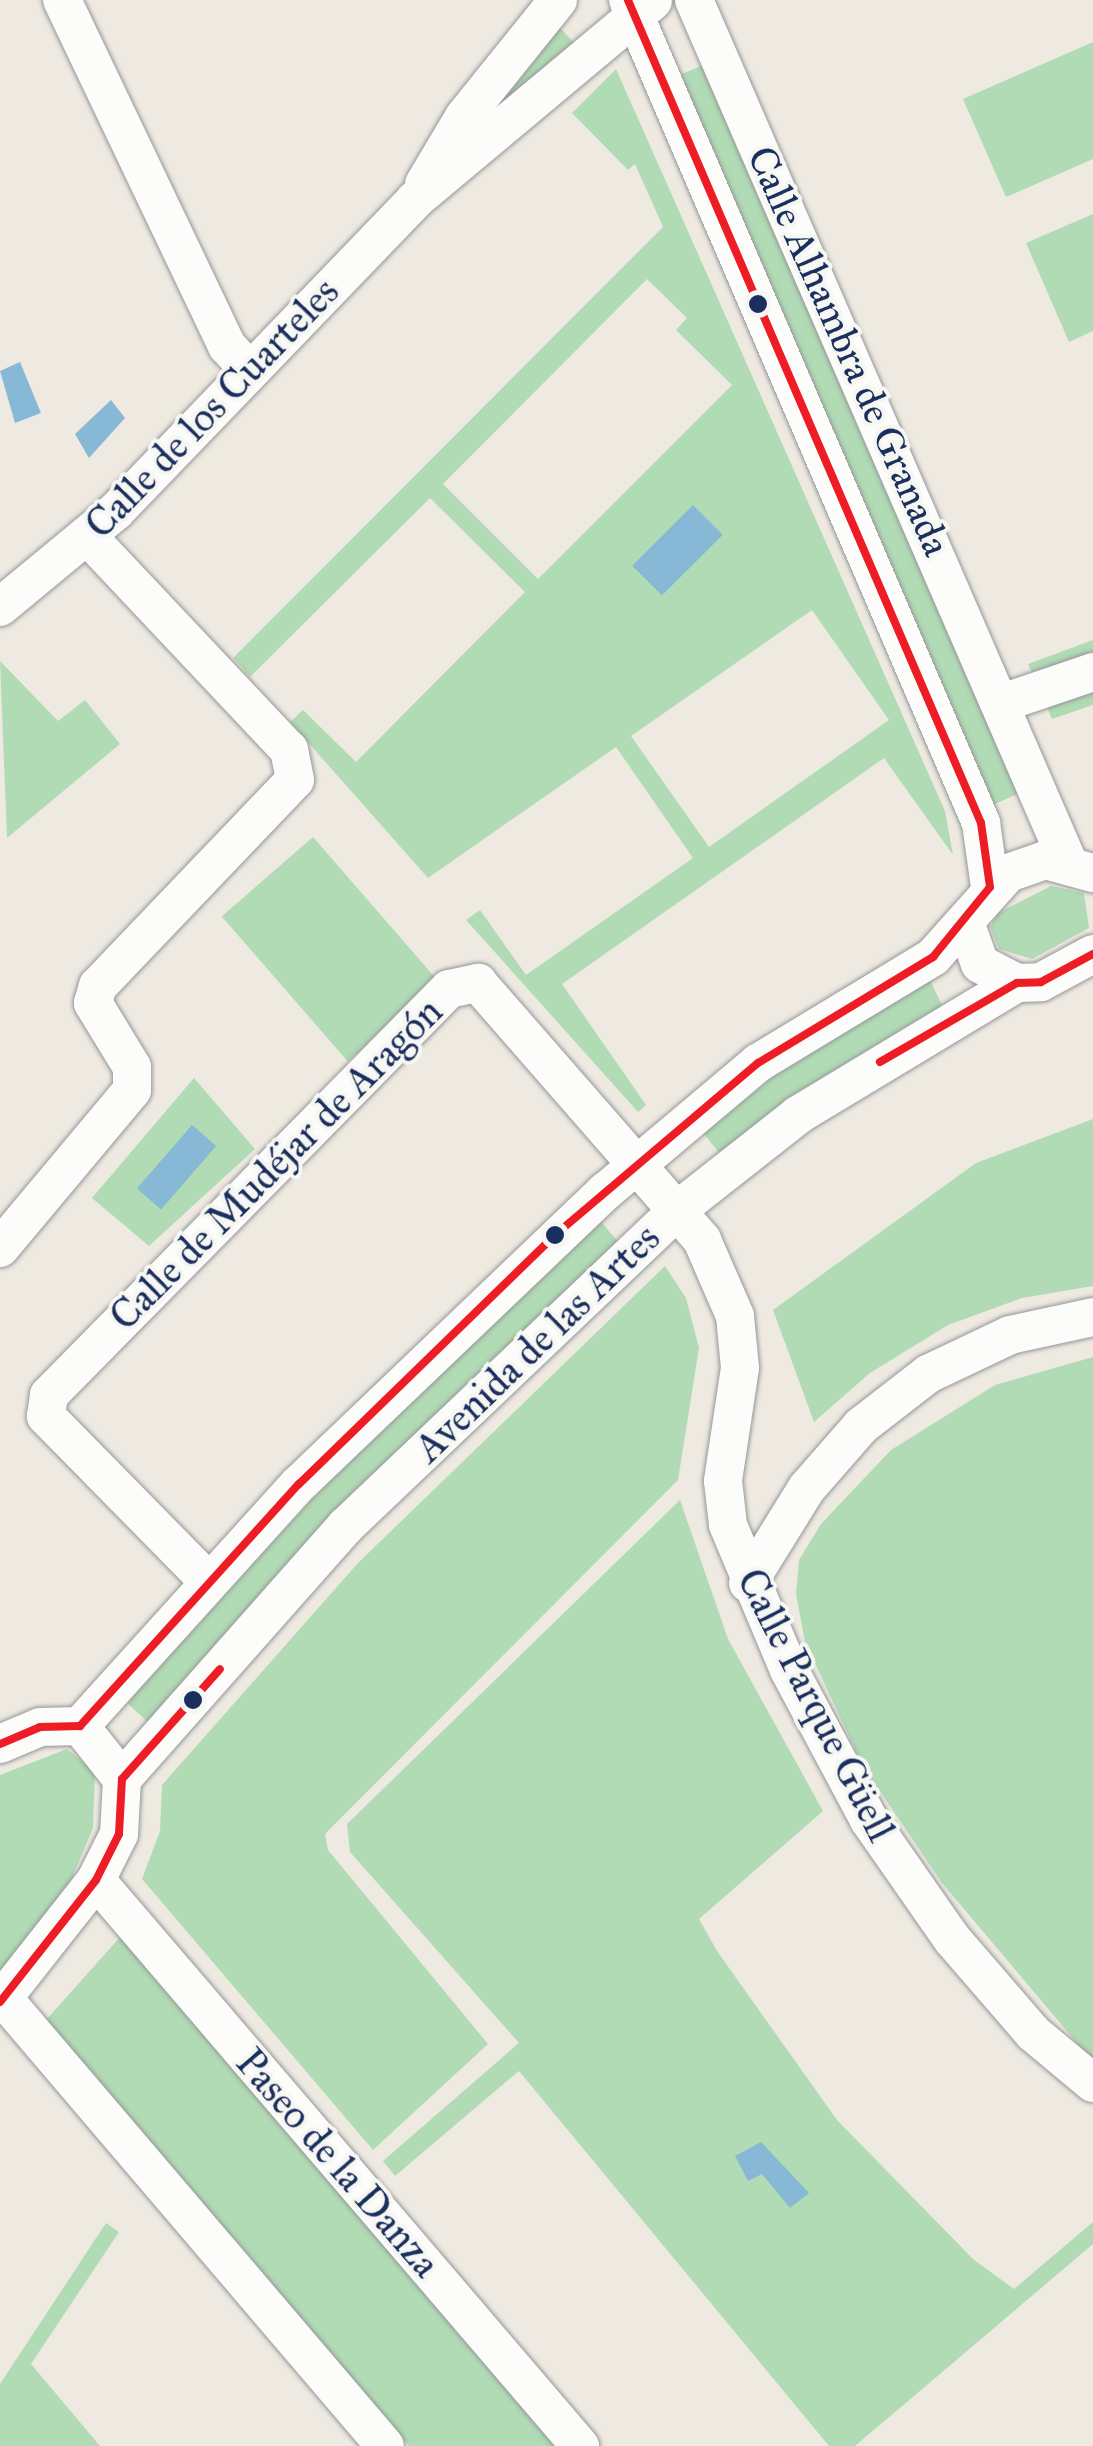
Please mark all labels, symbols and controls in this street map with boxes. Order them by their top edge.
street label: Calle Alhambra de Granada [737,139,961,563]
street label: Calle de los Cuarteles [75,268,349,548]
unlabelled marker [748,294,768,314]
street label: Calle de Mudéjar de Aragón [100,988,452,1340]
street label: Avenida de las Artes [404,1214,670,1472]
unlabelled marker [545,1225,565,1245]
street label: Calle Parque Güell [727,1561,905,1849]
unlabelled marker [183,1690,203,1710]
street label: Paseo de la Danza [226,2039,450,2287]

